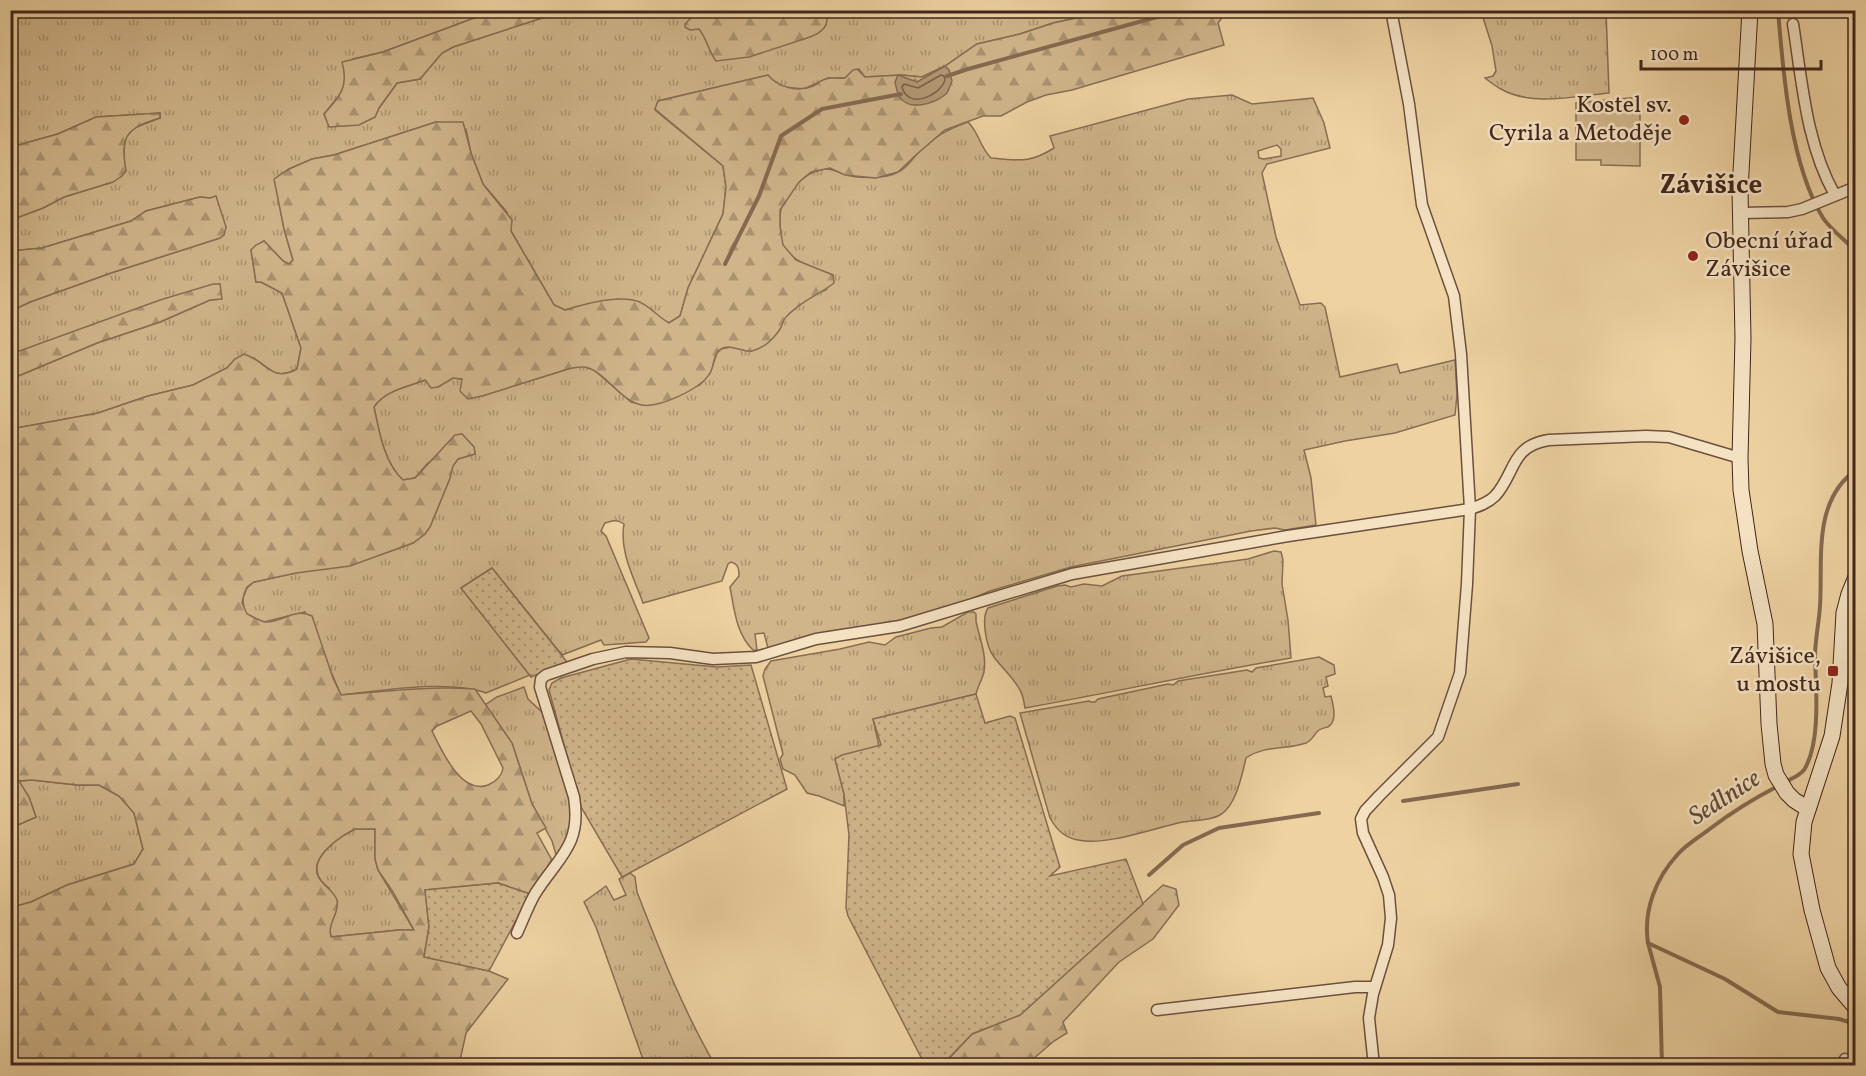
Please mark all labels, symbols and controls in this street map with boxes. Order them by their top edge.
scale bar [1641,33,1821,71]
text: 100 m [1650,43,1699,68]
place label: Kostel sv. Cyrila a Metoděje [1489,89,1672,151]
marker: Kostel sv. Cyrila a Metoděje [1677,113,1691,127]
district label: Závišice [1660,167,1762,205]
place label: Obecní úřad Závišice [1705,225,1833,287]
marker: Obecní úřad Závišice [1686,249,1700,263]
place label: Závišice, u mostu [1729,640,1821,702]
marker: Závišice, u mostu [1826,664,1840,678]
water label: Sedlnice [1682,761,1768,835]

